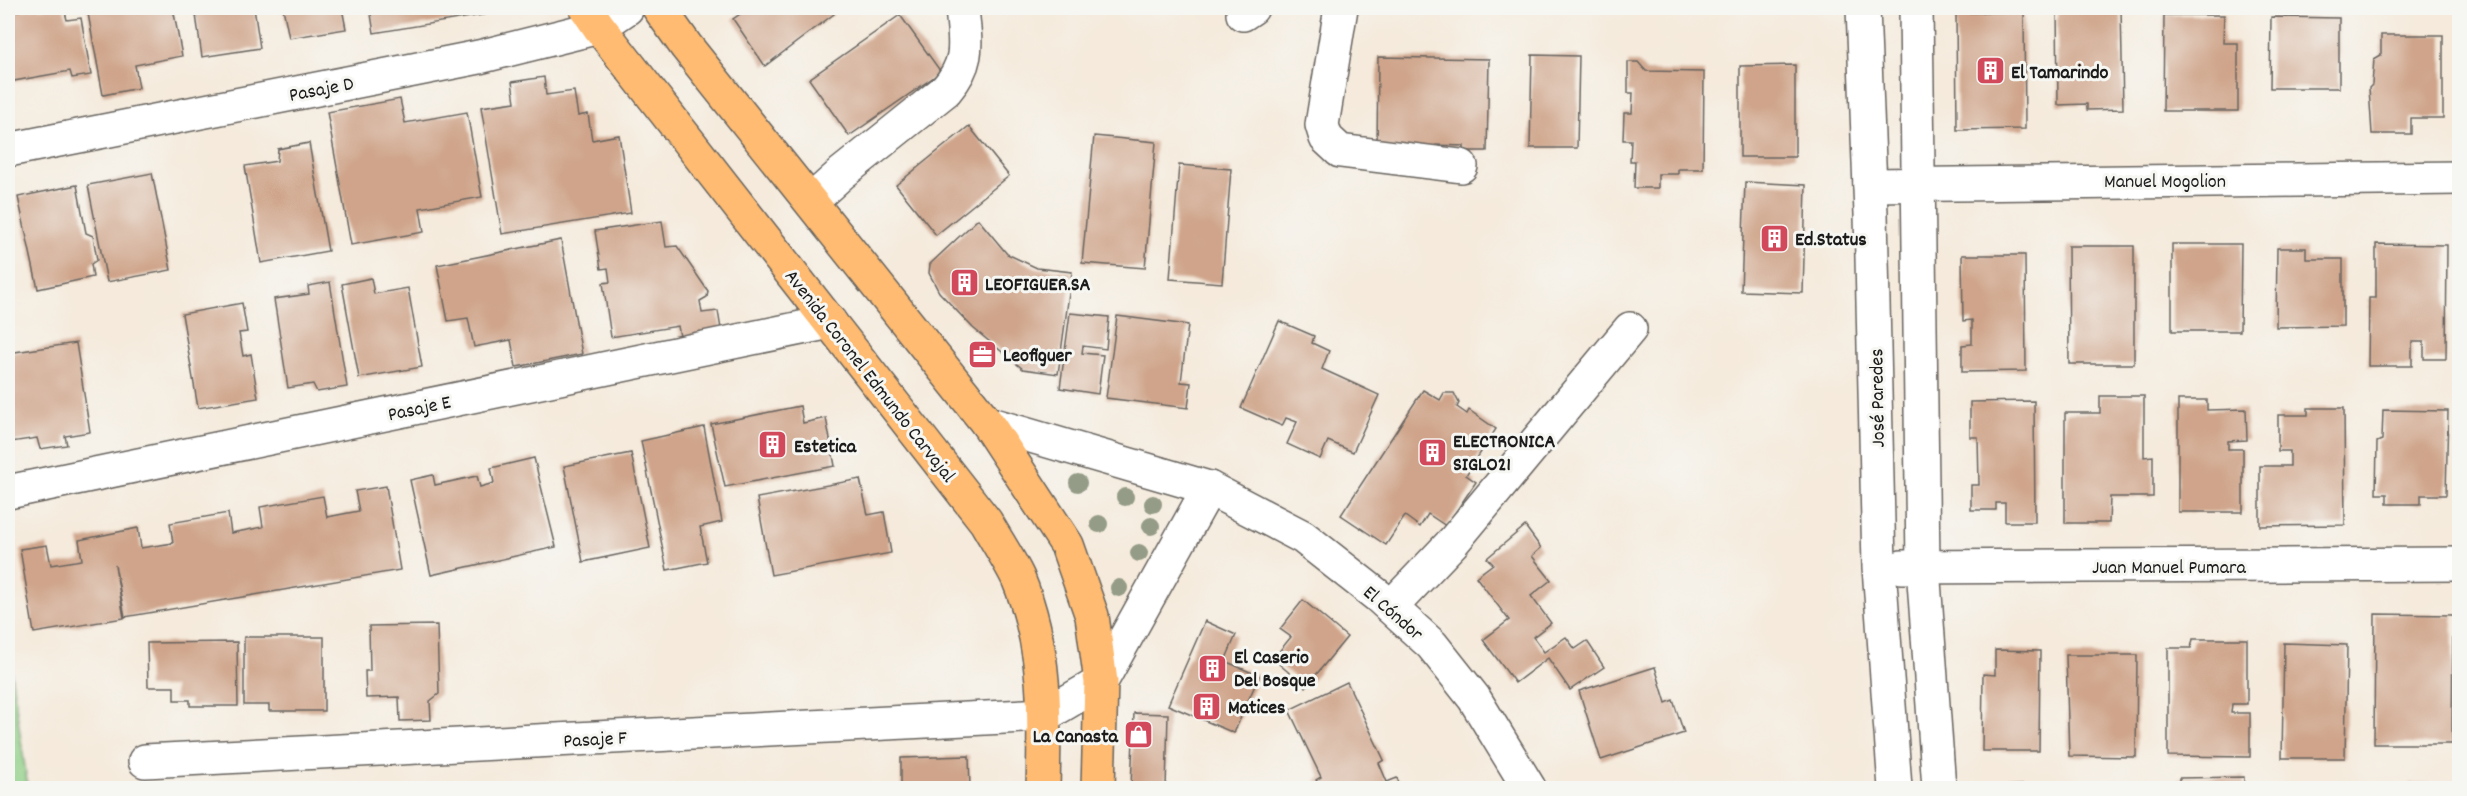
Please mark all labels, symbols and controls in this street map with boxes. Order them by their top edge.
building icon: El Tamarindo [1974,55,2006,87]
place label: El Tamarindo [2011,60,2109,88]
street label: Pasaje D [287,71,356,111]
street label: Manuel Mogolion [2104,169,2226,197]
building icon: Ed.Status [1758,222,1790,254]
place label: Ed.Status [1795,227,1867,255]
street label: Avenida Coronel Edmundo Carvajal [776,264,961,489]
building icon: LEOFIGUER.SA [948,267,980,299]
place label: LEOFIGUER.SA [985,272,1091,300]
office icon: Leofiguer [966,338,998,370]
place label: Leofiguer [1003,343,1072,371]
street label: José Paredes [1864,348,1894,448]
street label: Pasaje E [385,390,454,430]
building icon: Estetica [757,429,789,461]
place label: ELECTRONICA SIGLO21 [1453,429,1555,480]
place label: Estetica [794,434,857,462]
building icon: ELECTRONICA SIGLO21 [1416,436,1448,468]
street label: Juan Manuel Pumara [2092,555,2247,583]
street label: El Cóndor [1356,580,1429,649]
place label: El Caserio Del Bosque [1234,645,1316,696]
building icon: El Caserio Del Bosque [1197,652,1229,684]
building icon: Matices [1191,690,1223,722]
place label: Matices [1228,695,1285,723]
shop icon: La Canasta [1123,719,1155,751]
place label: La Canasta [1033,724,1119,752]
street label: Pasaje F [563,725,628,757]

